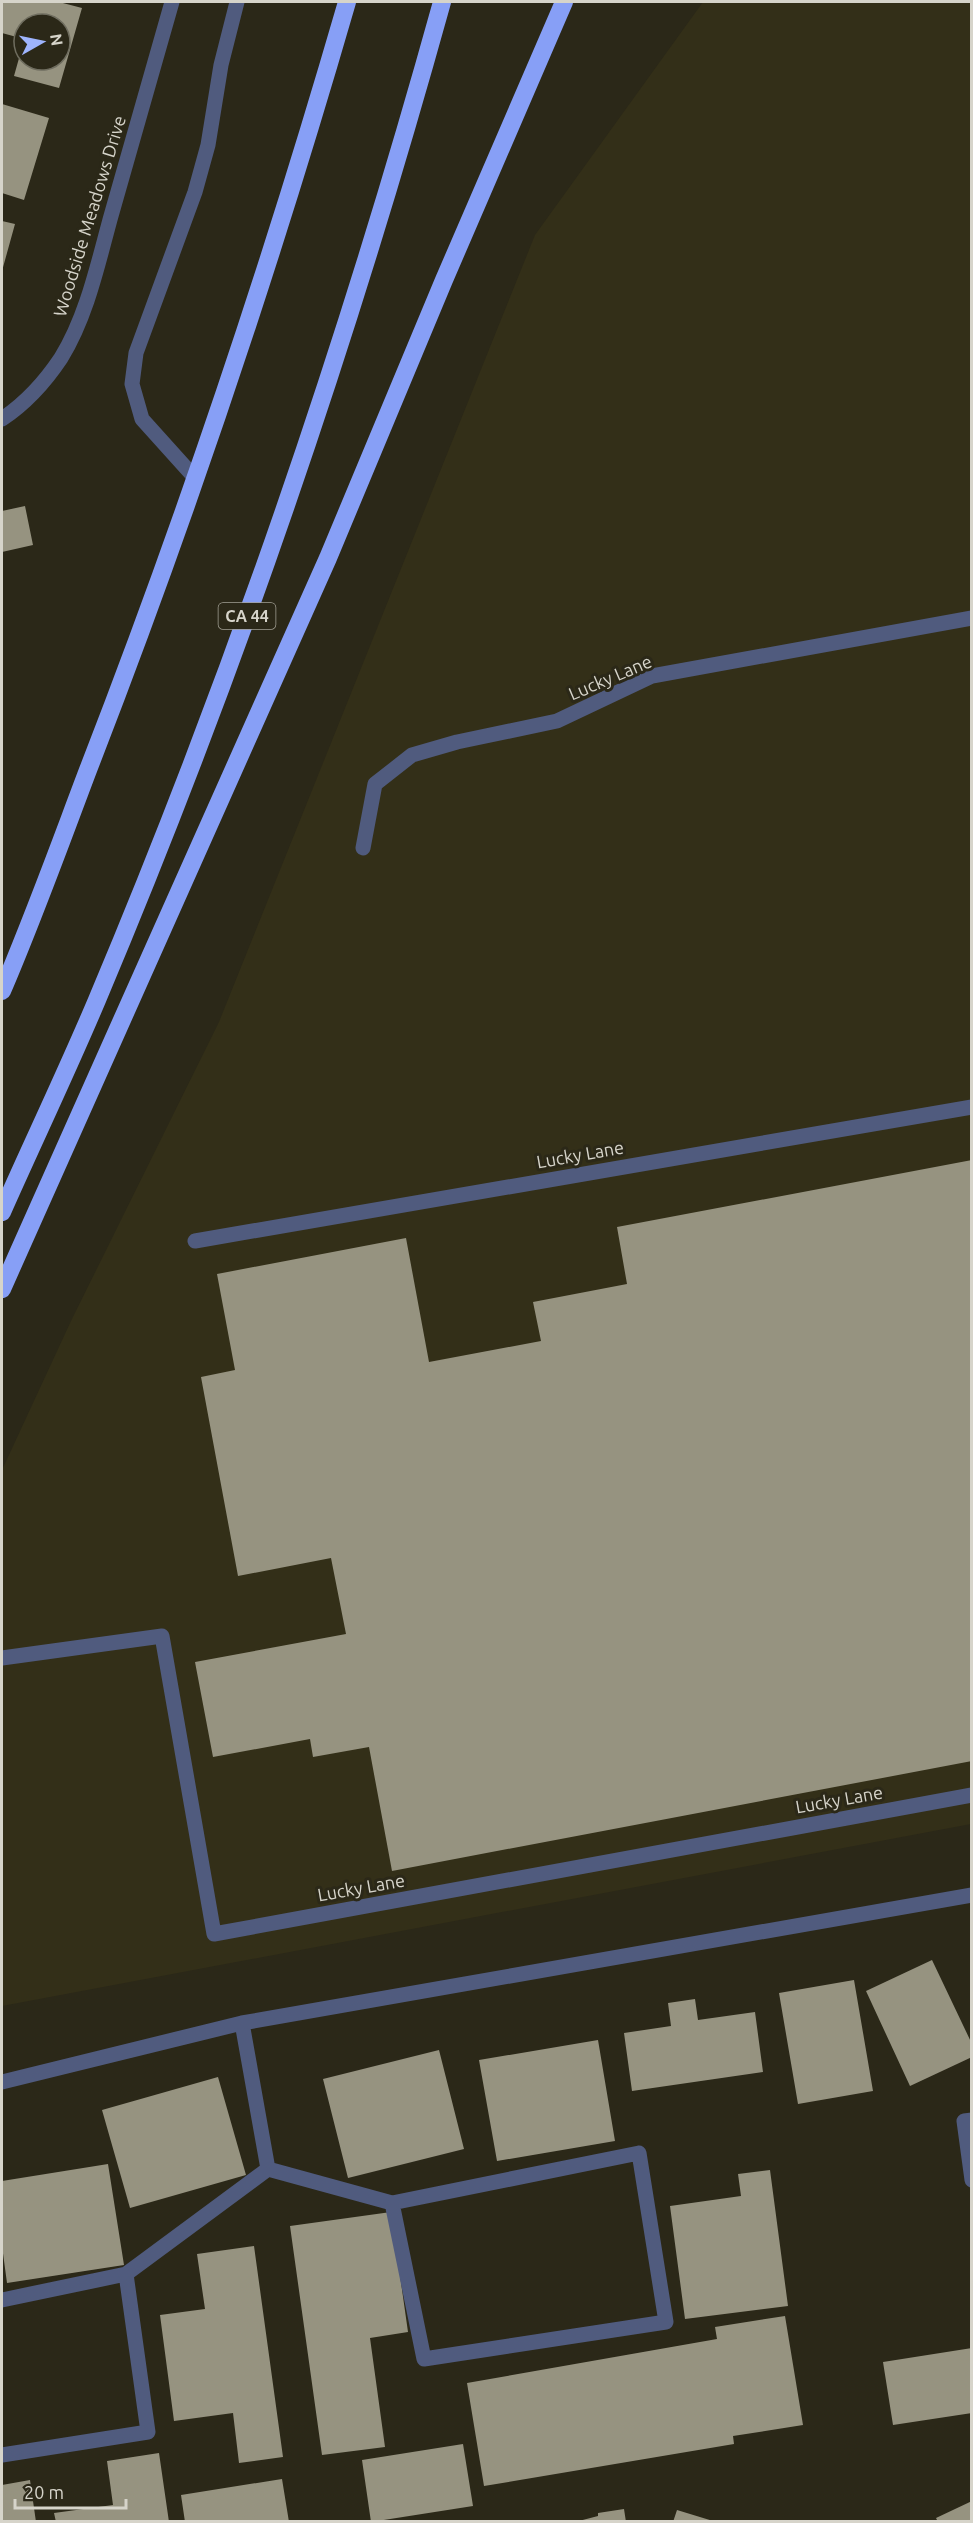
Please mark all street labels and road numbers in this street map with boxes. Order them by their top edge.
street label: Woodside Meadows Drive [49,113,129,319]
road number: CA 44 [218,603,276,629]
street label: Lucky Lane [565,651,655,703]
street label: Lucky Lane [535,1136,625,1172]
street label: Lucky Lane [794,1781,884,1817]
street label: Lucky Lane [316,1869,406,1905]

